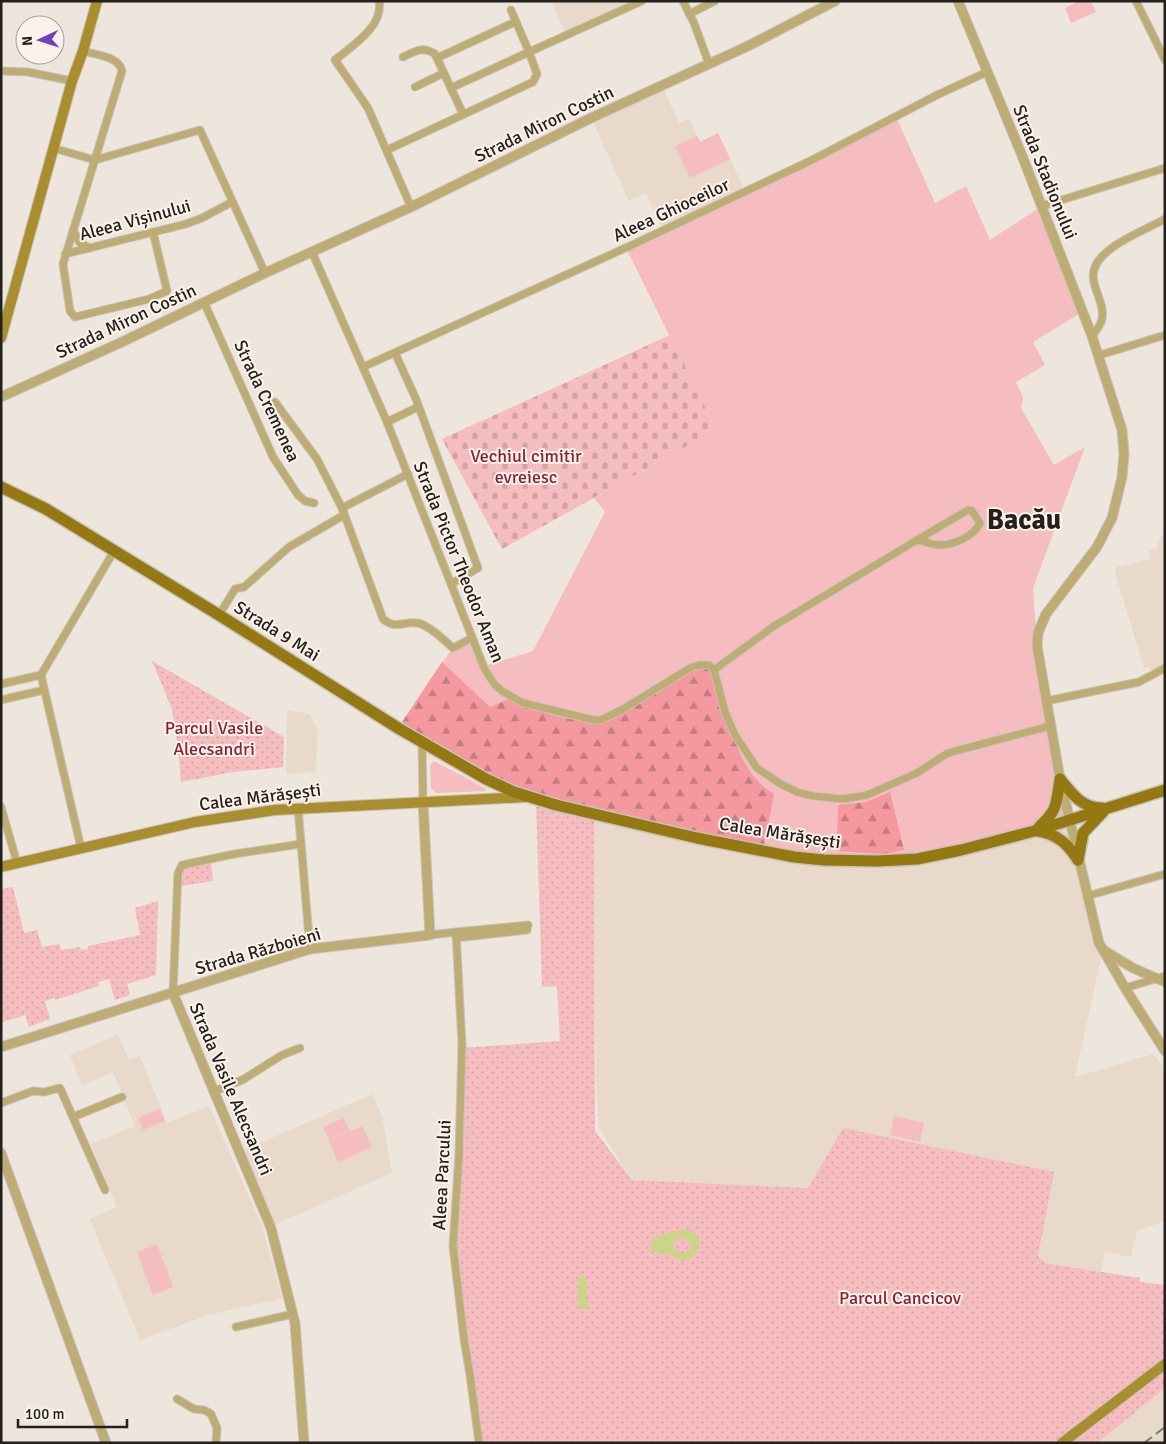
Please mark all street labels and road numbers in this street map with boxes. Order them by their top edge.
street label: Strada Miron Costin [471,81,617,167]
street label: Strada Stadionului [1008,102,1082,242]
street label: Aleea Ghioceilor [609,173,733,247]
street label: Aleea Vișinului [77,195,193,245]
street label: Strada Miron Costin [52,279,200,363]
street label: Strada Cremenea [229,337,305,465]
street label: Strada Pictor Theodor Aman [409,458,509,666]
street label: Strada 9 Mai [230,596,324,666]
street label: Calea Mărășești [198,779,322,815]
street label: Calea Mărășești [718,813,842,853]
street label: Strada Războieni [193,923,323,979]
street label: Strada Vasile Alecsandri [185,999,277,1179]
street label: Aleea Parcului [428,1119,456,1231]

